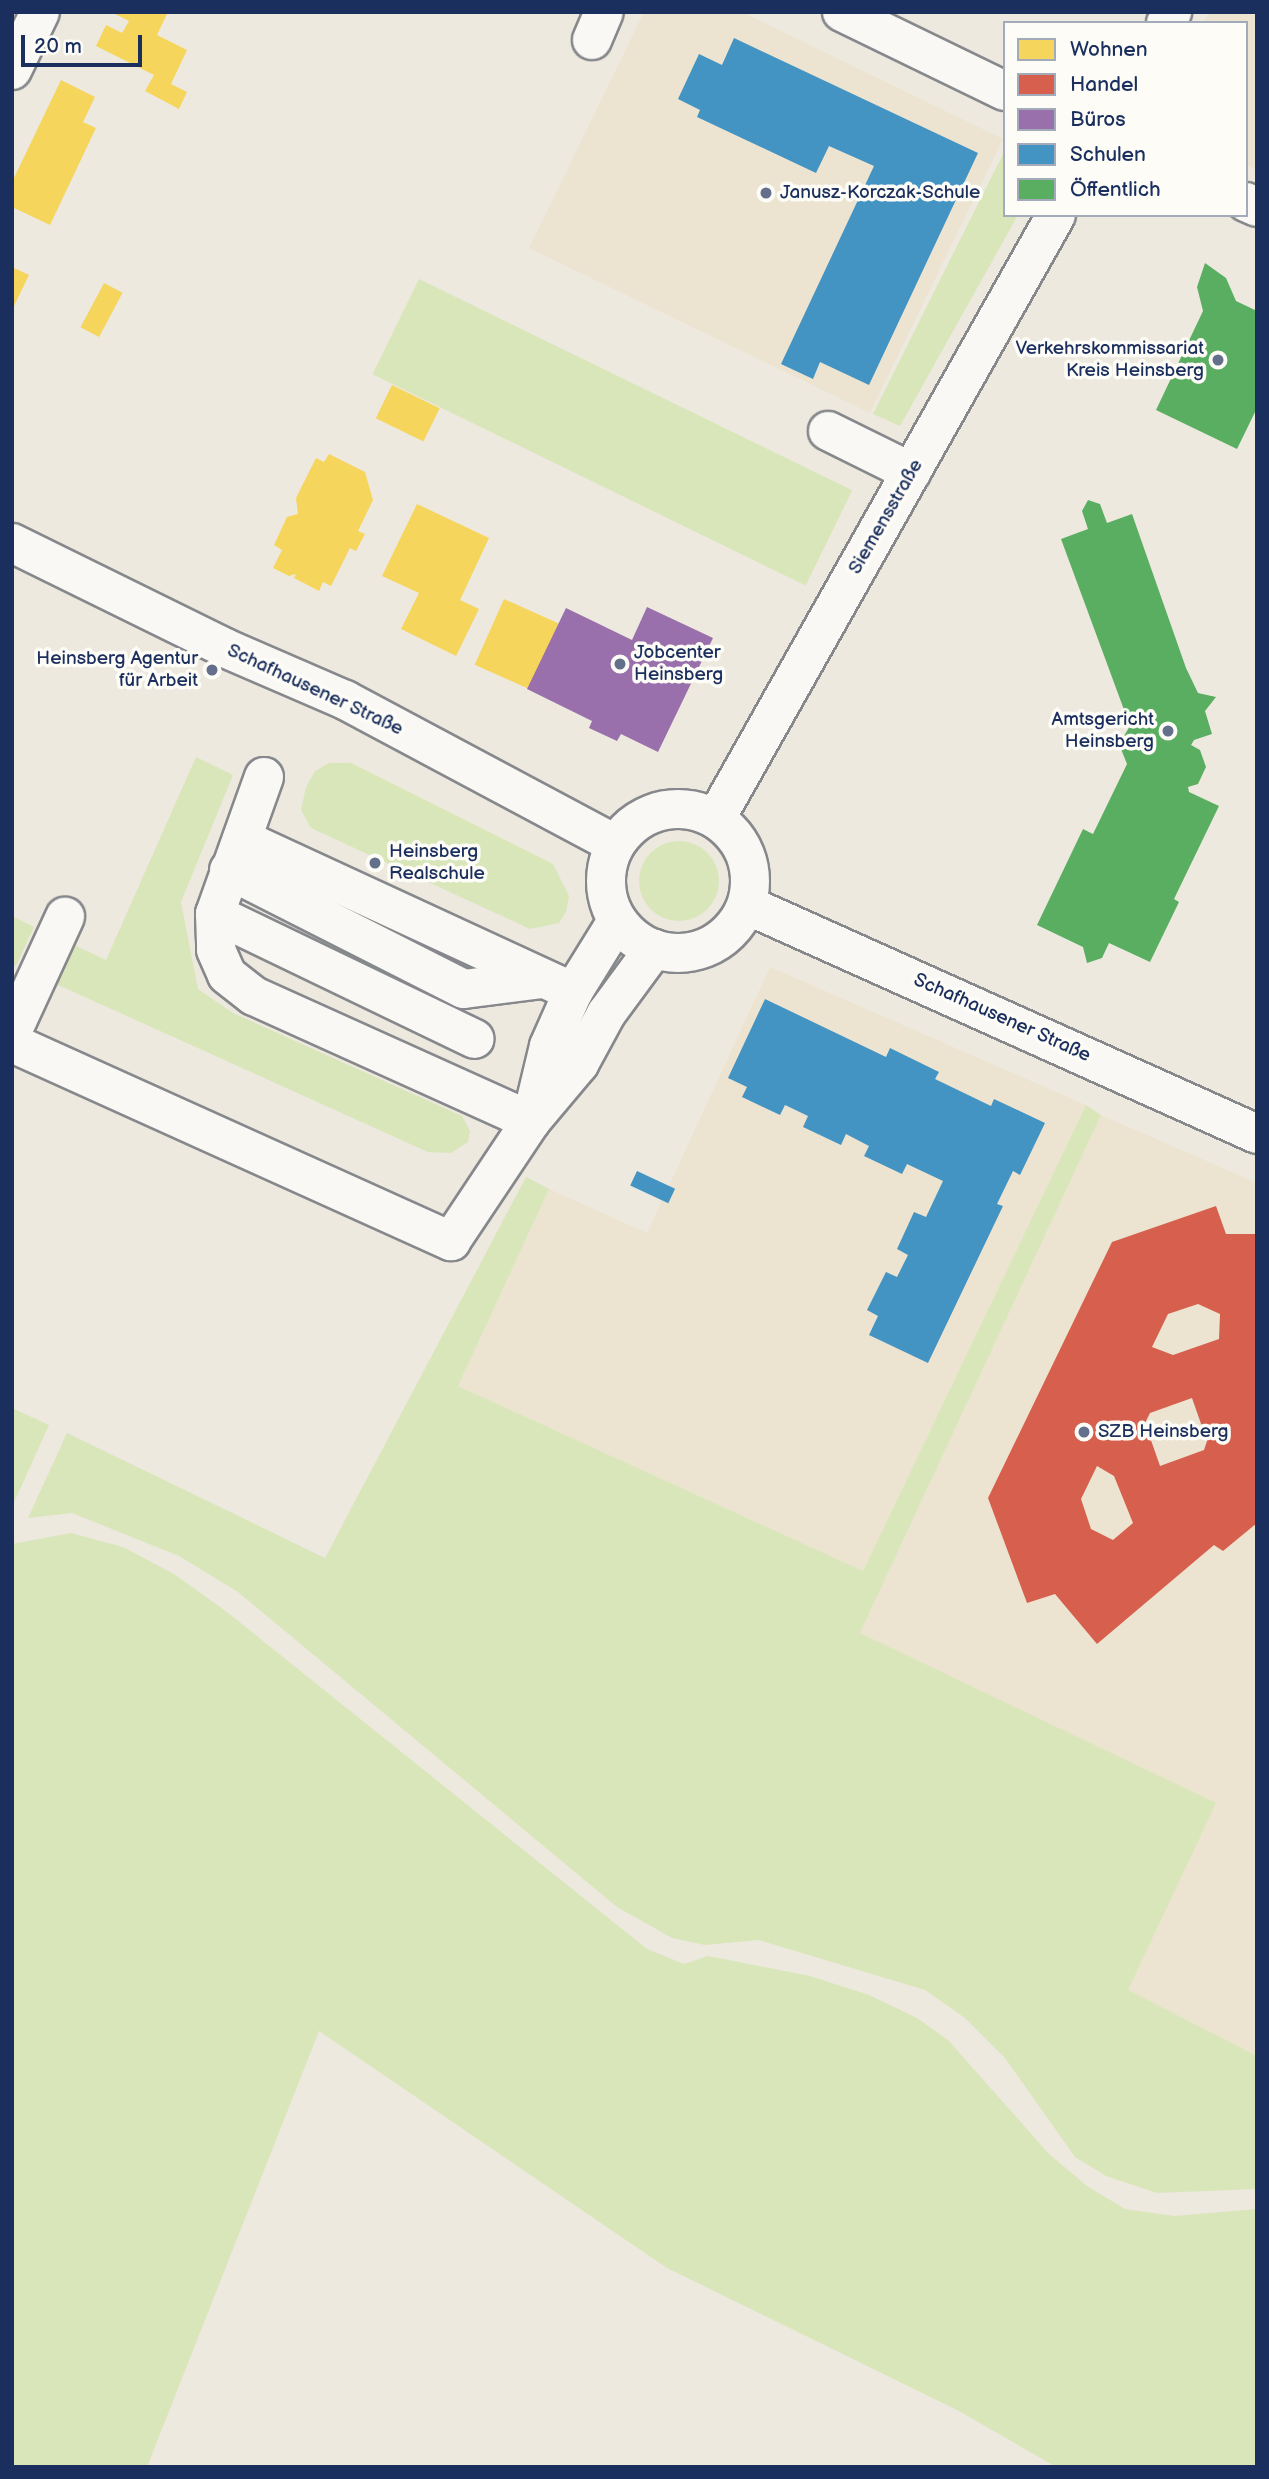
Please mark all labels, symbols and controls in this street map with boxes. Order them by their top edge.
scale bar [24,21,145,65]
legend [1003,21,1248,217]
text: 20 m [34,34,82,59]
text: Wohnen [1070,37,1148,62]
text: Handel [1070,72,1138,97]
text: Büros [1070,107,1126,132]
text: Schulen [1070,142,1146,167]
text: Öffentlich [1070,177,1161,202]
place label: Janusz-Korczak-Schule [780,182,980,204]
marker: Janusz-Korczak-Schule [758,185,774,201]
place label: Verkehrskommissariat Kreis Heinsberg [1015,338,1204,382]
marker: Verkehrskommissariat Kreis Heinsberg [1210,352,1226,368]
street label: Siemensstraße [844,456,928,578]
street label: Schafhausener Straße [223,639,407,741]
place label: Jobcenter Heinsberg [634,642,723,686]
place label: Heinsberg Agentur für Arbeit [36,648,198,692]
marker: Jobcenter Heinsberg [612,656,628,672]
marker: Heinsberg Agentur für Arbeit [204,662,220,678]
place label: Amtsgericht Heinsberg [1052,709,1154,753]
marker: Amtsgericht Heinsberg [1160,723,1176,739]
place label: Heinsberg Realschule [389,841,485,885]
marker: Heinsberg Realschule [367,855,383,871]
street label: Schafhausener Straße [910,969,1094,1067]
place label: SZB Heinsberg [1098,1421,1228,1443]
marker: SZB Heinsberg [1076,1424,1092,1440]

